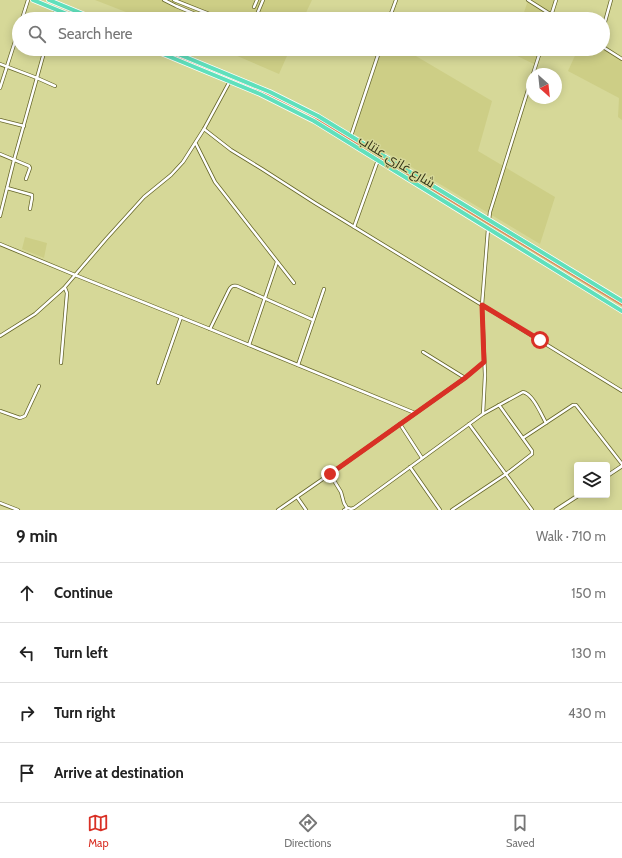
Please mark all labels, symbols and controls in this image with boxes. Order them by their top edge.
search box [12,12,610,56]
icon: search [26,23,48,45]
text: Search here [58,25,133,43]
north arrow [526,68,562,104]
street label: شارع غازي عنتاب [354,131,438,193]
route start [531,331,549,349]
map controls [574,462,610,498]
button: layers [574,462,610,498]
route end [321,465,339,483]
text: 9 min [16,526,58,546]
text: Walk · 710 m [536,528,606,544]
icon: ahead [16,582,38,604]
text: Continue [54,584,113,602]
text: 150 m [571,585,606,601]
icon: left [16,642,38,664]
text: Turn left [54,644,108,662]
text: 130 m [571,645,606,661]
icon: right [16,702,38,724]
text: Turn right [54,704,115,722]
text: 430 m [568,705,606,721]
icon: arrive [16,762,38,784]
text: Arrive at destination [54,764,184,782]
tab: Map [87,812,109,850]
tab: Directions [284,812,331,850]
tab: Saved [506,812,535,850]

